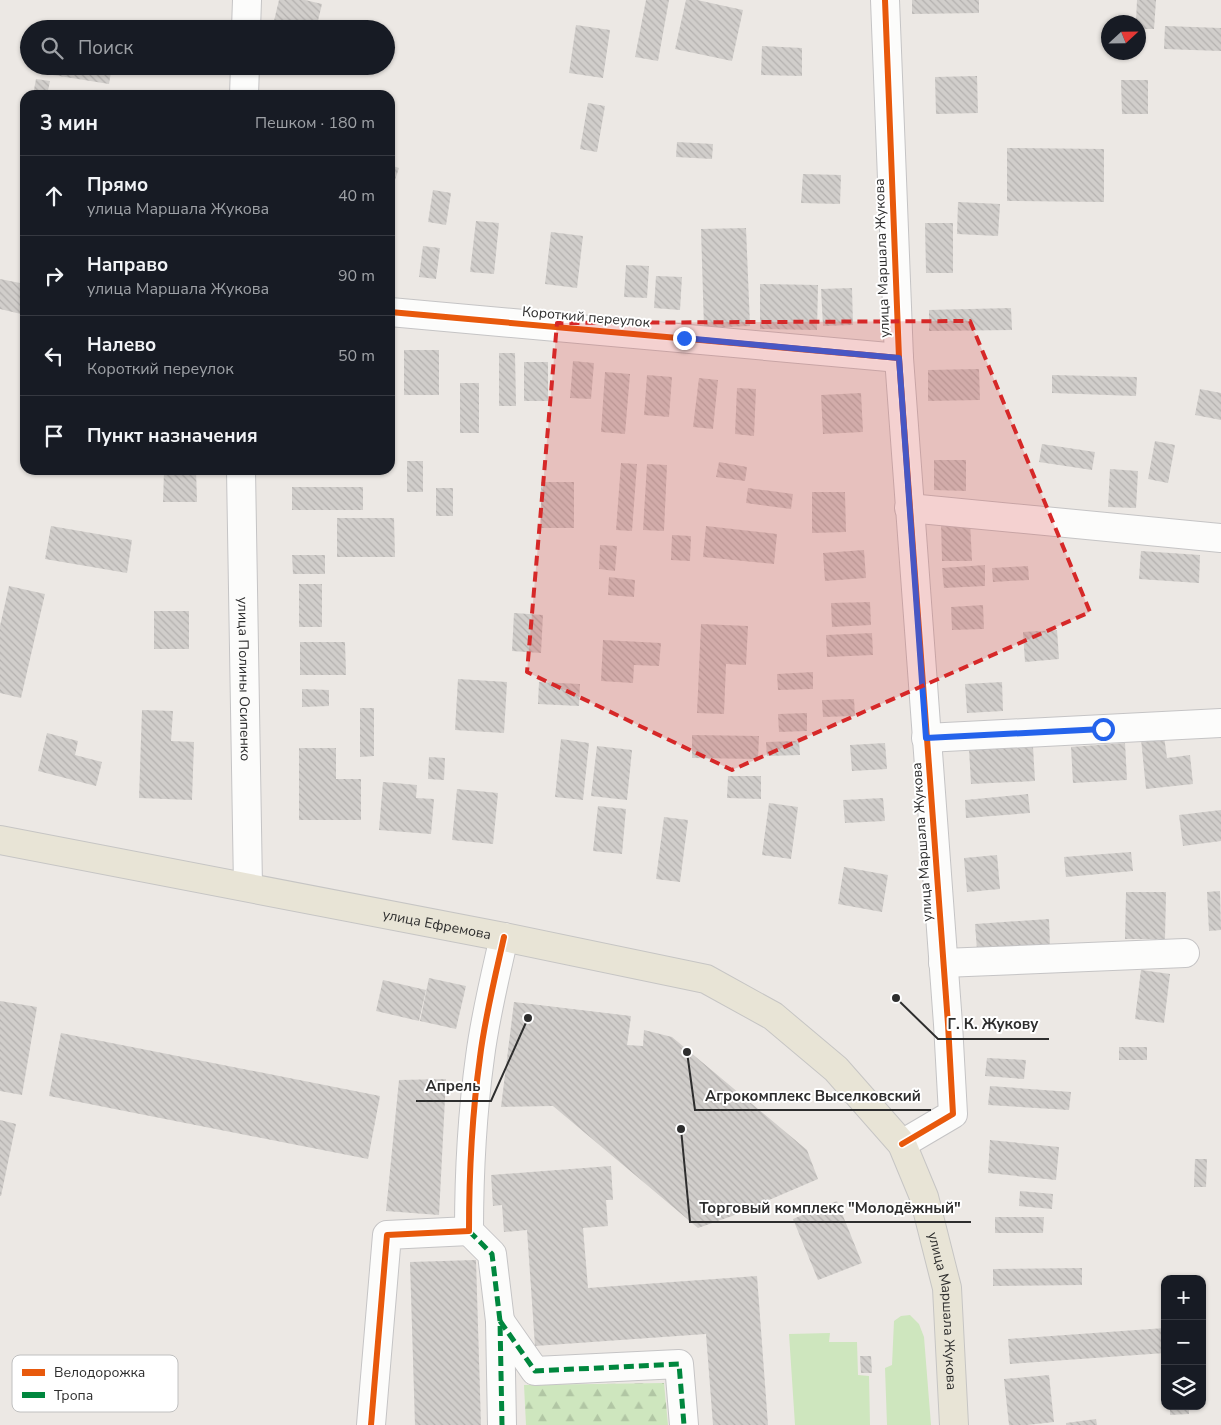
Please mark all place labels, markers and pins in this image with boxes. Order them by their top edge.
callout: Г. К. Жукову [938,1009,1049,1039]
callout: Апрель [416,1071,491,1101]
callout: Агрокомплекс Выселковский [695,1080,931,1110]
callout: Торговый комплекс "Молодёжный" [690,1192,971,1222]

